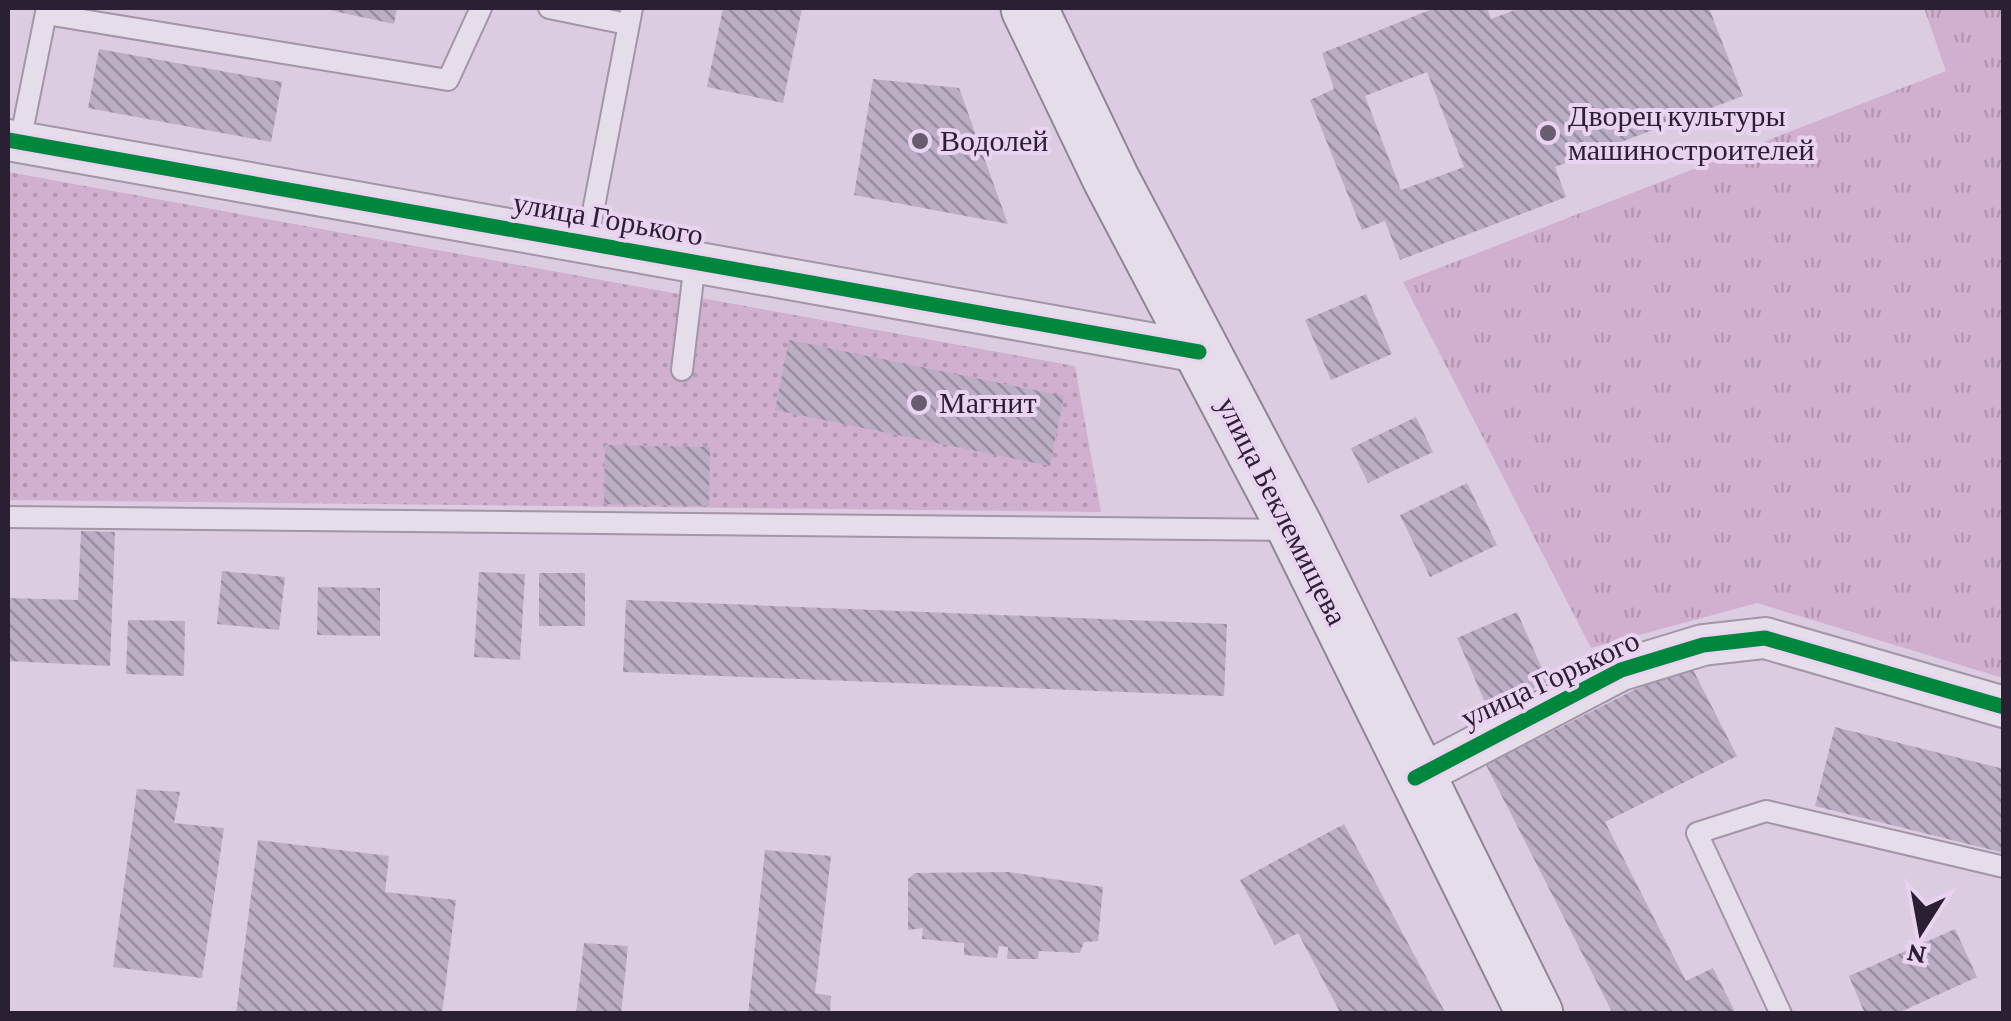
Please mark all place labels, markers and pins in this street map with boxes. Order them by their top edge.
place label: Дворец культуры машиностроителей [1568,99,1815,166]
marker: Дворец культуры машиностроителей [1537,122,1559,144]
place label: Водолей [940,124,1048,157]
marker: Водолей [909,130,931,152]
place label: Магнит [939,386,1037,419]
marker: Магнит [908,392,930,414]

